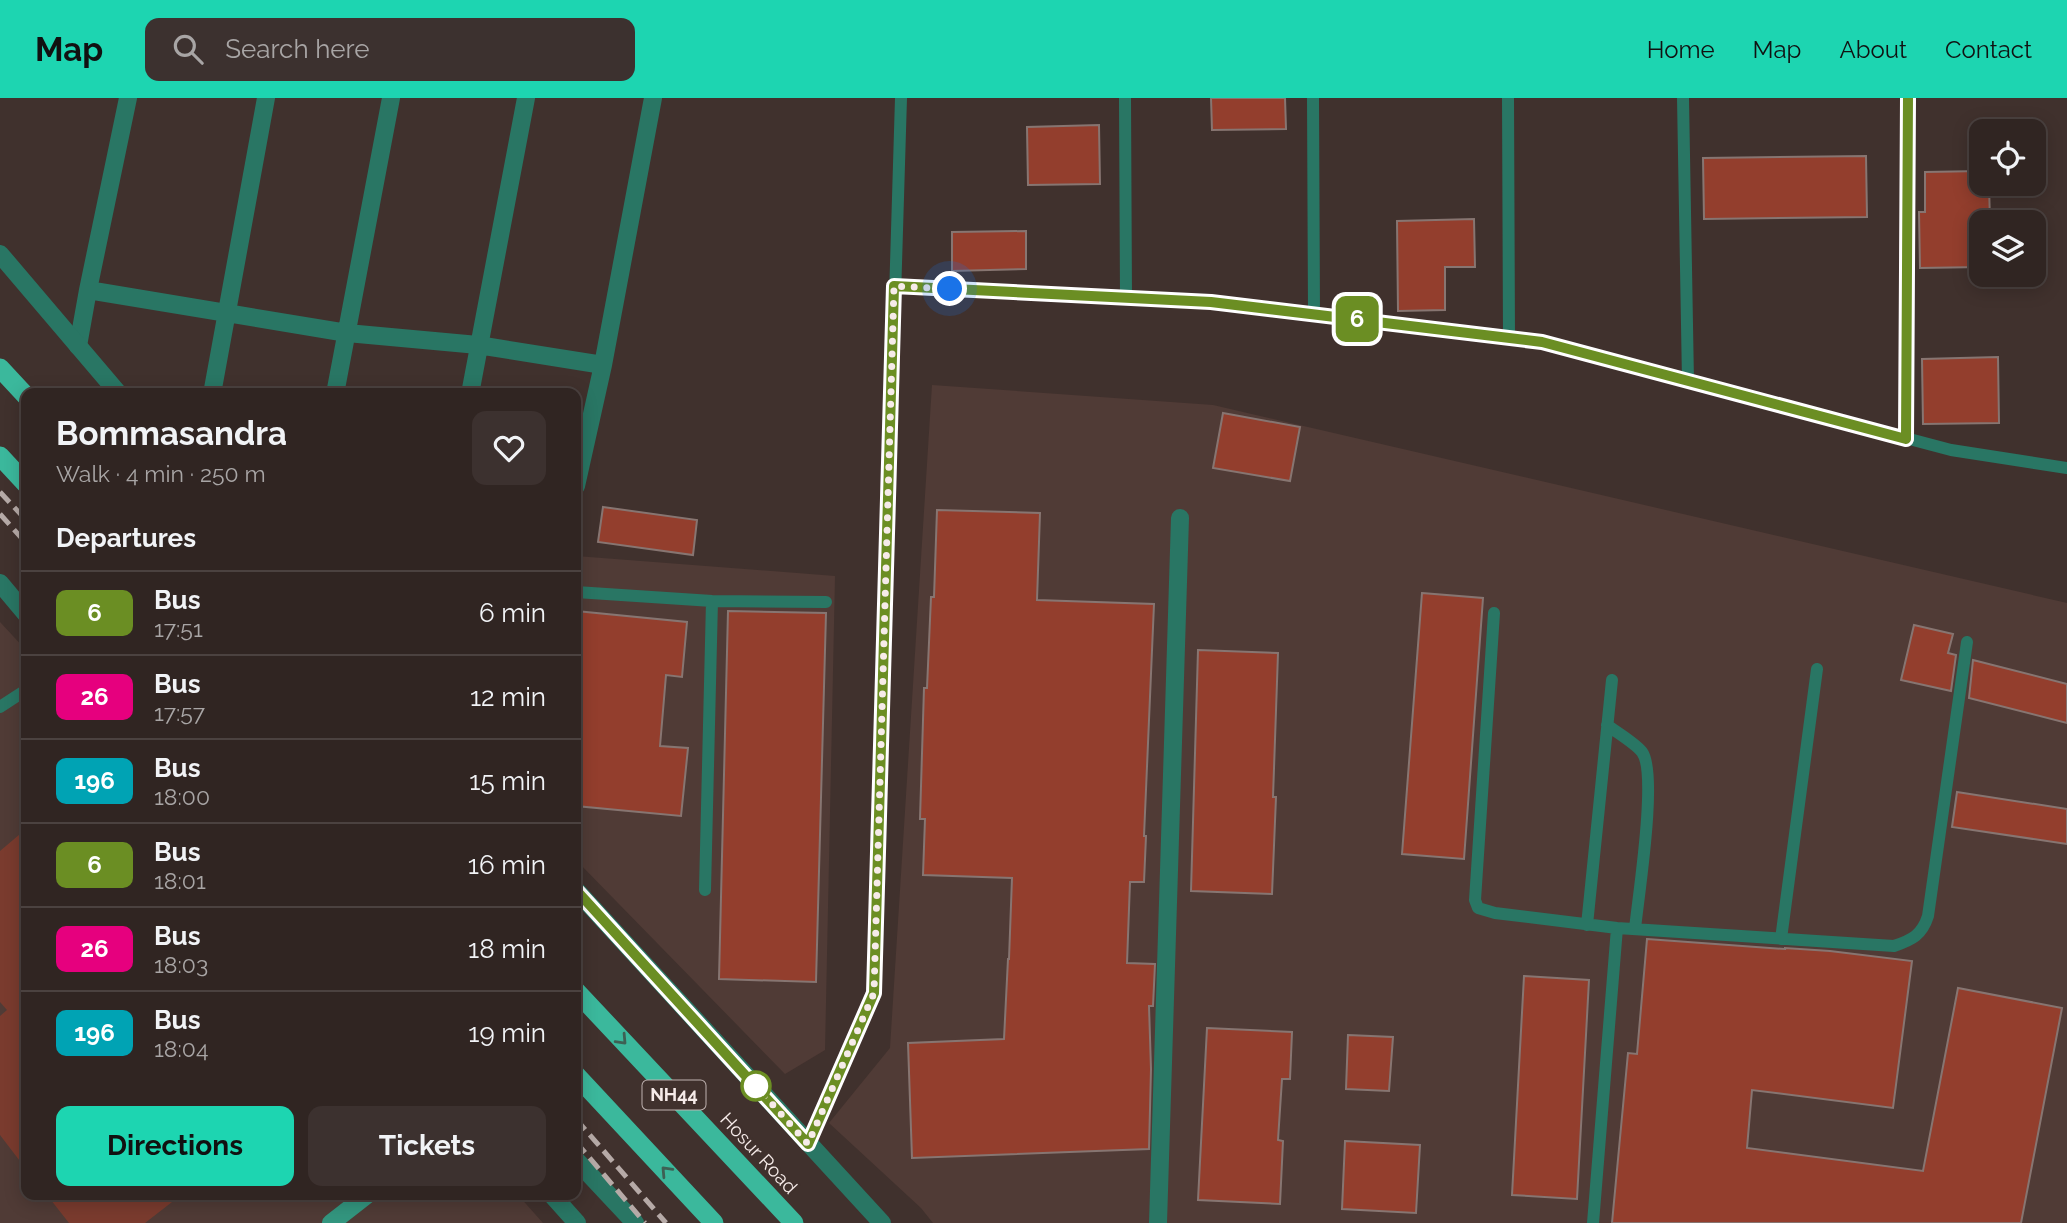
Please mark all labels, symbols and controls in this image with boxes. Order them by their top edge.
search box [145,18,635,81]
text: Map [35,30,103,69]
icon: search [169,30,207,68]
text: Search here [225,34,370,64]
text: Home [1647,35,1715,64]
text: Map [1753,35,1801,64]
text: About [1839,35,1907,64]
text: Contact [1945,35,2032,64]
map controls [1969,119,2046,287]
button: locate [1969,119,2046,196]
button: layers [1969,210,2046,287]
your location [932,271,967,306]
line badge: 6 [1334,296,1380,342]
text: 6 [1350,304,1364,333]
button: heart [472,411,546,485]
text: Bommasandra [56,414,287,453]
text: Walk · 4 min · 250 m [56,460,266,487]
text: Departures [56,523,196,553]
text: Bus [154,585,201,615]
text: 6 [87,598,102,627]
text: 6 min [479,598,546,628]
text: 17:51 [154,615,203,642]
text: Bus [154,669,201,699]
text: 26 [80,682,109,711]
text: 12 min [470,682,546,712]
text: 17:57 [154,699,205,726]
text: Bus [154,753,201,783]
text: 196 [74,766,115,795]
text: 15 min [469,766,546,796]
text: 18:00 [154,783,210,810]
text: Bus [154,837,201,867]
text: 6 [87,850,102,879]
text: 16 min [468,850,546,880]
text: 18:01 [154,867,206,894]
text: Bus [154,921,201,951]
text: 26 [80,934,109,963]
text: 18 min [468,934,546,964]
text: 18:03 [154,951,208,978]
text: Bus [154,1005,201,1035]
text: 196 [74,1018,115,1047]
text: 19 min [468,1018,546,1048]
one-way arrow [614,1032,627,1045]
text: 18:04 [154,1035,208,1062]
unlabelled marker [741,1071,771,1101]
road number: NH44 [642,1080,706,1110]
button: Directions [56,1106,294,1186]
button: Tickets [308,1106,546,1186]
street label: Hosur Road [716,1108,802,1198]
one-way arrow [661,1166,674,1179]

